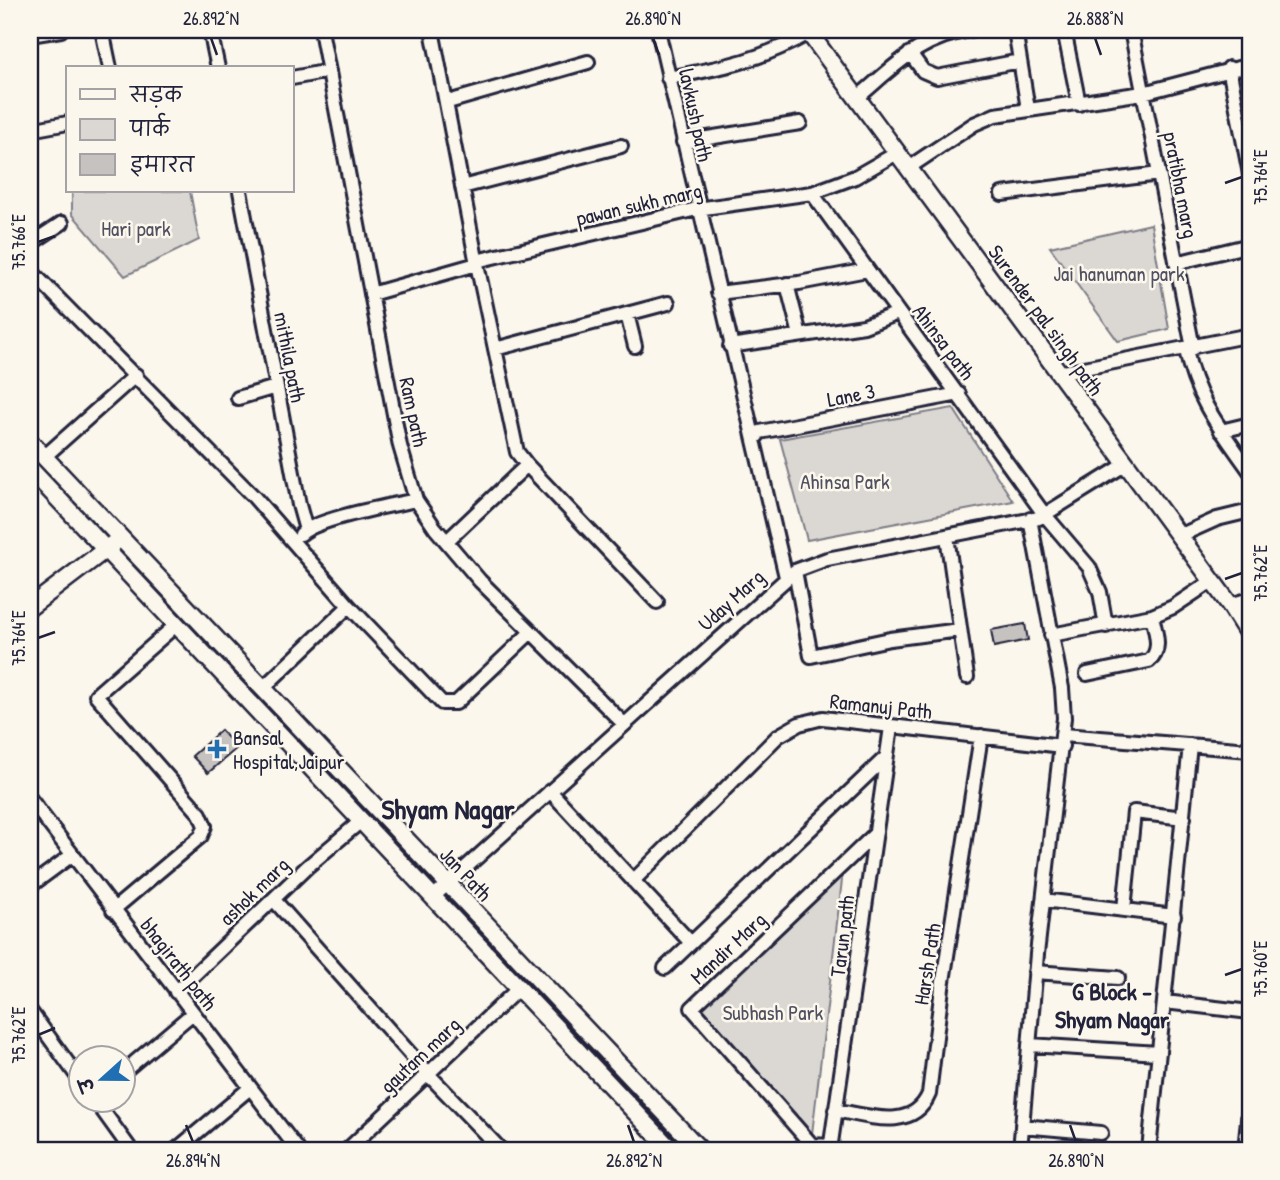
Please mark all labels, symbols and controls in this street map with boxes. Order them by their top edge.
text: 26.892°N [183,6,239,31]
text: 26.890°N [625,6,681,31]
text: 26.888°N [1067,6,1123,31]
legend [66,66,294,192]
street label: lavkush path [672,66,720,164]
text: सड़क [129,80,183,109]
text: पार्क [129,112,171,143]
street label: pratibha marg [1156,129,1206,241]
text: 75.764°E [1248,149,1273,205]
text: इमारत [130,150,196,179]
street label: pawan sukh marg [573,175,705,233]
text: 75.766°E [6,214,31,270]
park label: Hari park [101,214,171,243]
street label: Surender pal singh path [981,239,1111,401]
park label: Jai hanuman park [1053,259,1185,288]
street label: Ahinsa path [906,298,982,386]
street label: mithila path [267,309,313,405]
street label: Ram path [393,375,436,449]
street label: Lane 3 [825,376,877,414]
park label: Ahinsa Park [800,467,890,496]
text: 75.762°E [1248,544,1273,602]
street label: Uday Marg [692,563,770,637]
text: 75.764°E [6,610,31,666]
street label: Ramanuj Path [829,686,934,726]
place label: Bansal Hospital,Jaipur [233,723,345,776]
marker: Bansal Hospital,Jaipur [207,739,227,759]
district label: Shyam Nagar [381,790,515,829]
street label: Jan Path [433,840,499,908]
street label: ashok marg [213,850,295,932]
street label: Tarun path [823,893,861,979]
street label: Mandir Marg [684,905,772,991]
street label: bhagirath path [134,912,224,1016]
street label: Harsh Path [906,921,948,1007]
text: 75.760°E [1248,941,1273,997]
district label: G Block - Shyam Nagar [1055,975,1170,1036]
park label: Subhash Park [723,998,824,1027]
text: 75.762°E [6,1006,31,1064]
street label: gautam marg [373,1010,467,1100]
north arrow [66,1044,136,1114]
text: उ [71,1072,101,1098]
text: 26.894°N [166,1148,220,1173]
text: 26.892°N [606,1148,662,1173]
text: 26.890°N [1048,1148,1104,1173]

